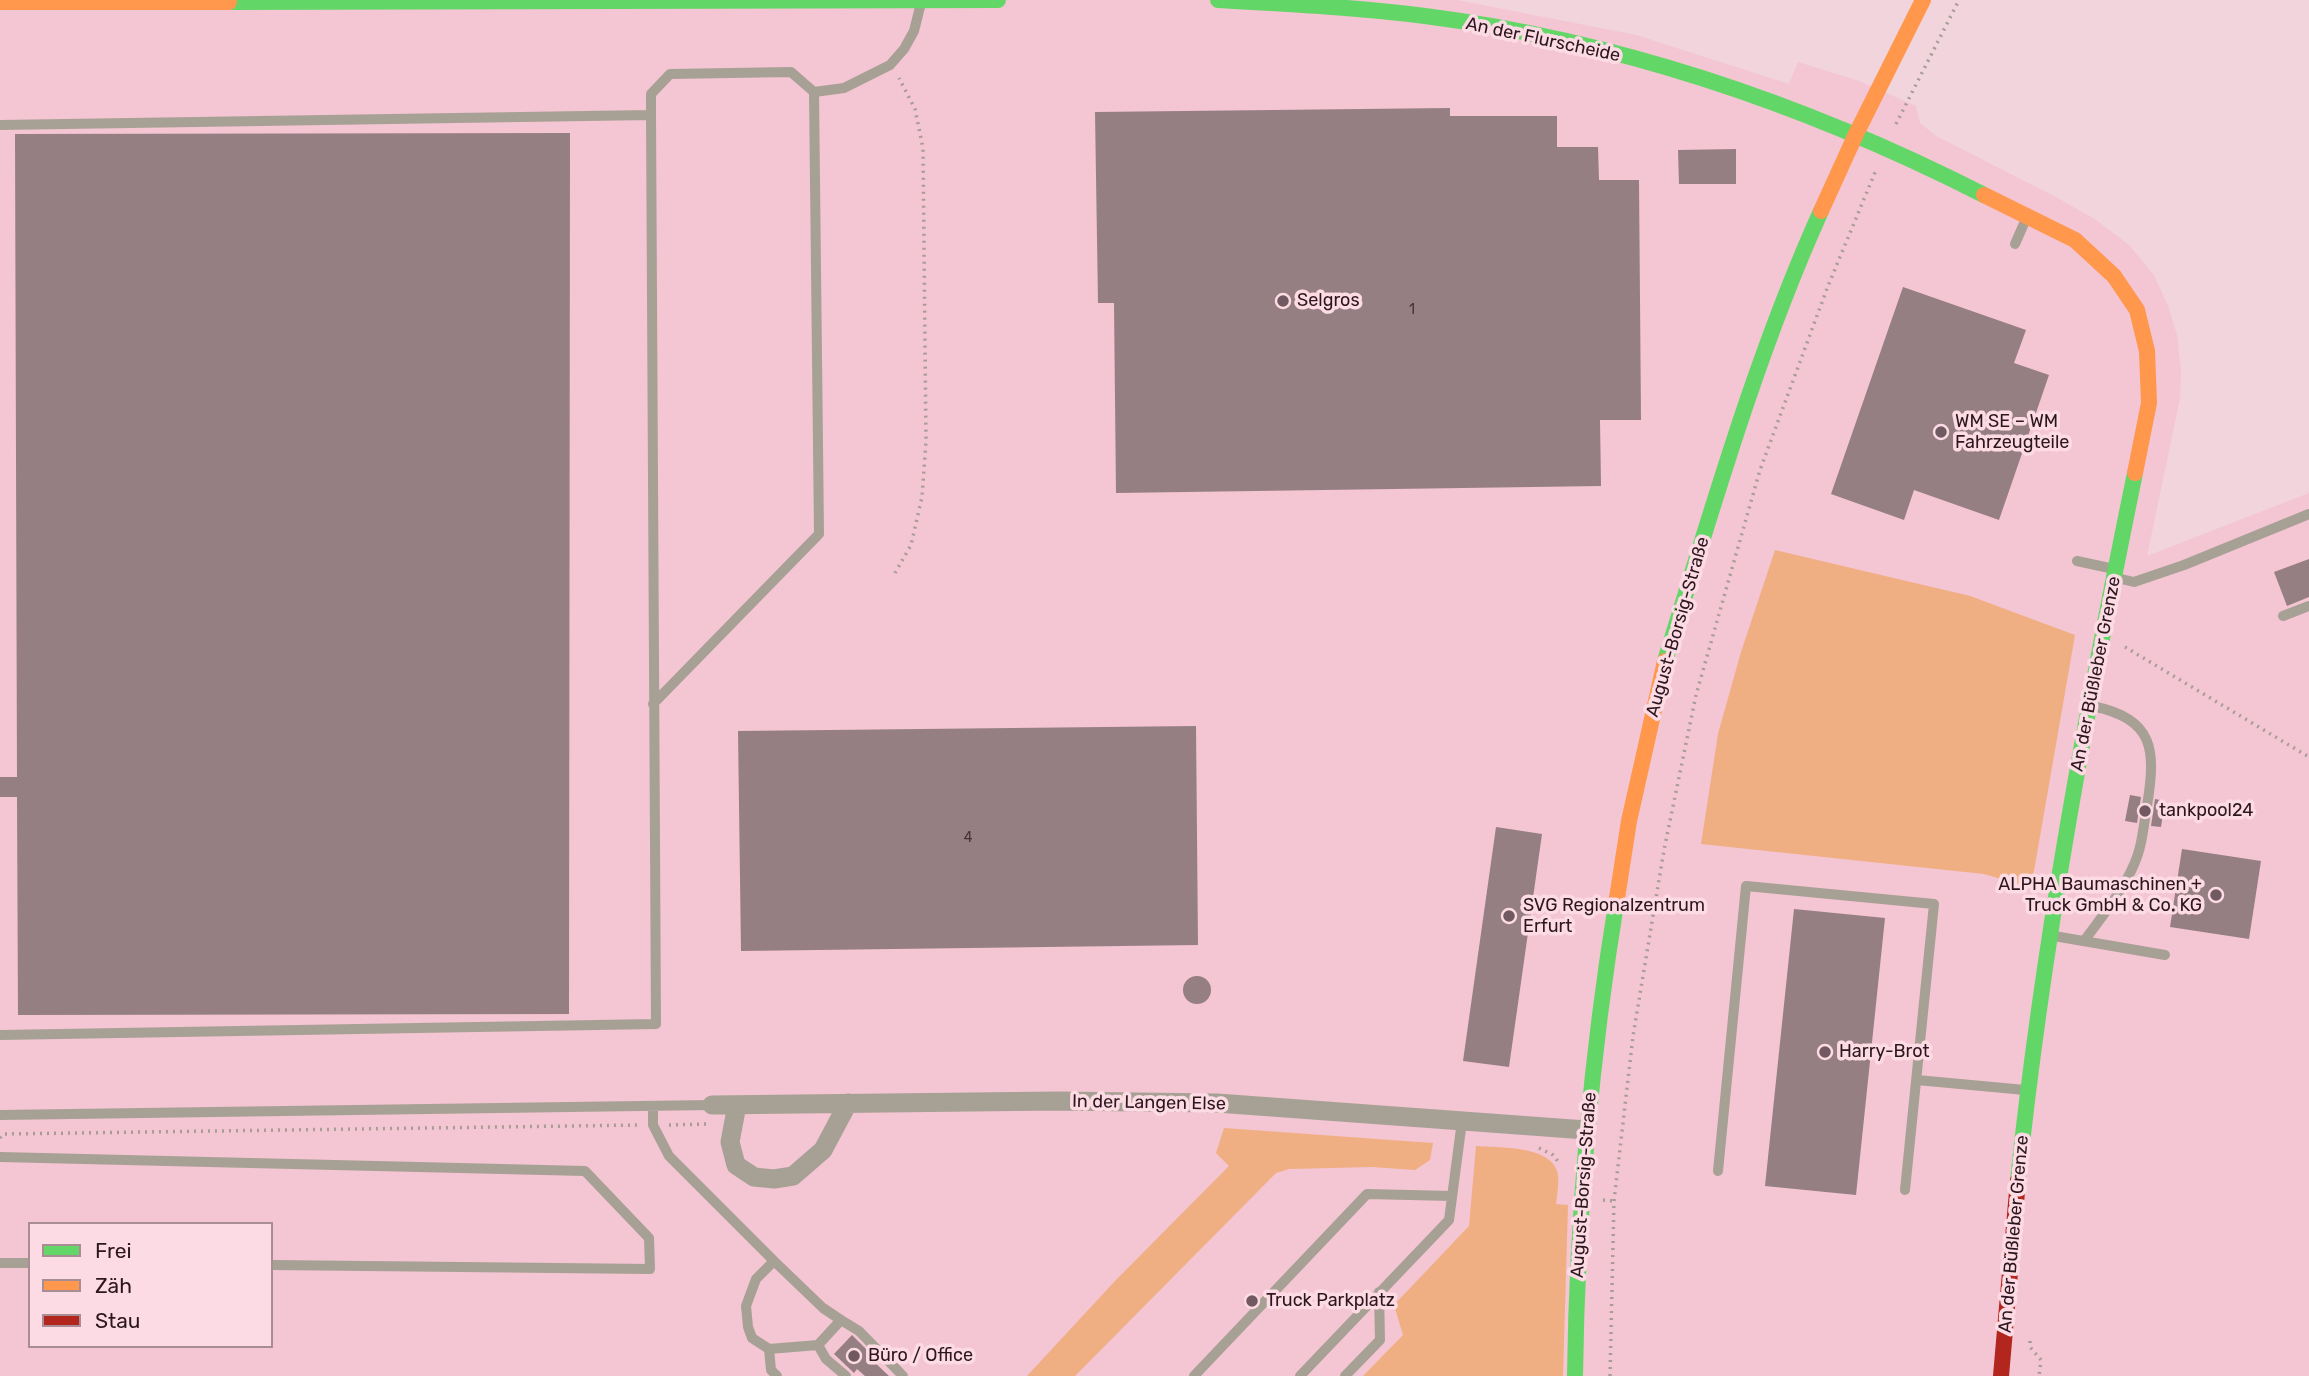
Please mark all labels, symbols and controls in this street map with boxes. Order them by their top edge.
street label: An der Flurscheide [1464,13,1622,67]
place label: Selgros [1297,290,1360,312]
marker: Selgros [1275,293,1291,309]
house number: 1 [1409,302,1415,318]
place label: WM SE – WM Fahrzeugteile [1955,411,2069,453]
marker: WM SE – WM Fahrzeugteile [1933,424,1949,440]
street label: August-Borsig-Straße [1642,534,1714,720]
street label: An der Büßleber Grenze [2066,575,2126,773]
place label: tankpool24 [2159,800,2254,822]
marker: tankpool24 [2137,803,2153,819]
house number: 4 [964,830,972,846]
place label: ALPHA Baumaschinen + Truck GmbH & Co. KG [1998,874,2202,917]
marker: ALPHA Baumaschinen + Truck GmbH & Co. KG [2208,887,2224,903]
place label: SVG Regionalzentrum Erfurt [1523,895,1705,937]
marker: SVG Regionalzentrum Erfurt [1501,908,1517,924]
place label: Harry-Brot [1839,1041,1930,1063]
marker: Harry-Brot [1817,1044,1833,1060]
street label: In der Langen Else [1072,1091,1226,1115]
street label: August-Borsig-Straße [1567,1091,1601,1279]
street label: An der Büßleber Grenze [1995,1134,2033,1334]
legend [28,1222,273,1348]
text: Frei [95,1238,132,1263]
text: Zäh [95,1273,132,1298]
place label: Truck Parkplatz [1266,1290,1395,1312]
marker: Truck Parkplatz [1244,1293,1260,1309]
text: Stau [95,1308,141,1333]
place label: Büro / Office [868,1345,973,1367]
marker: Büro / Office [846,1348,862,1364]

